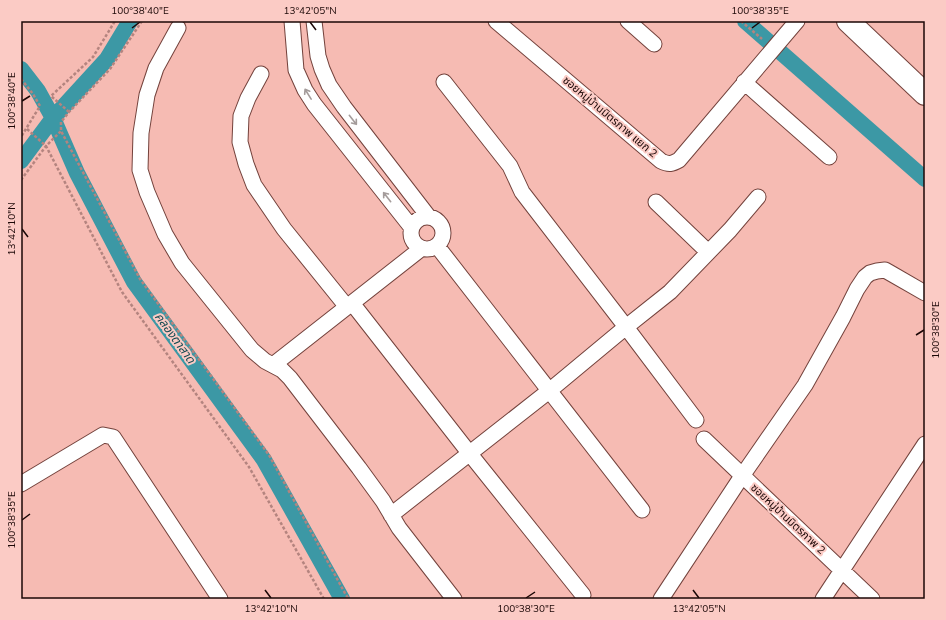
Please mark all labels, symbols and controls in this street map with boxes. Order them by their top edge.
text: 100°38'40"E [111,4,169,18]
text: 13°42'05"N [283,4,337,18]
text: 100°38'35"E [731,4,789,18]
text: 100°38'40"E [5,72,19,130]
street label: ซอยหมู่บ้านมิตรภาพ แยก 2 [560,73,660,161]
one-way arrow [304,89,312,100]
one-way arrow [349,114,358,125]
one-way arrow [383,192,392,203]
text: 13°42'10"N [5,202,19,256]
text: 100°38'30"E [929,301,943,359]
water label: คลองตาสาด [151,309,199,367]
street label: ซอยหมู่บ้านมิตรภาพ 2 [747,480,829,558]
text: 100°38'35"E [5,491,19,549]
text: 13°42'10"N [244,602,298,616]
text: 100°38'30"E [497,602,555,616]
text: 13°42'05"N [672,602,726,616]

